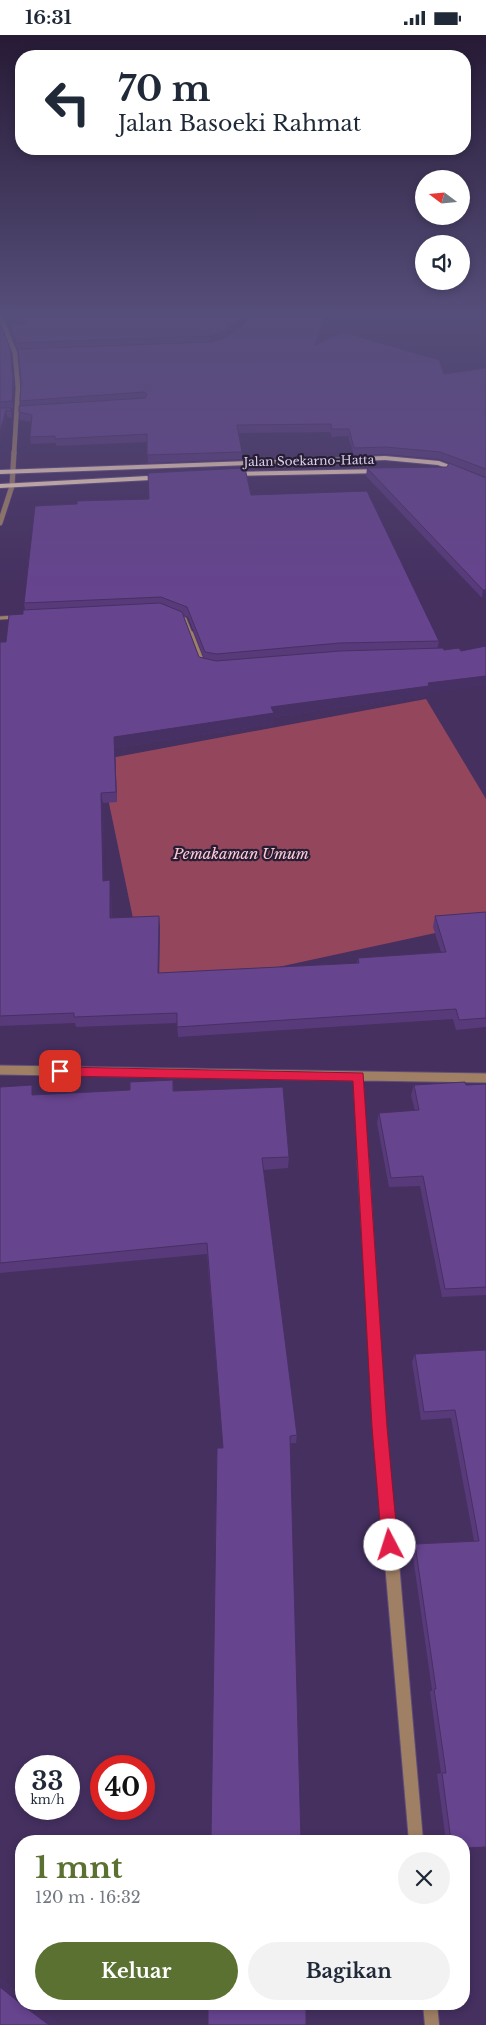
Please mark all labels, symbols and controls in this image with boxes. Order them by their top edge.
text: 16:31 [25,6,72,29]
text: 70 m [118,67,211,110]
icon: left [35,70,100,135]
text: Jalan Basoeki Rahmat [118,110,361,137]
north arrow [415,170,470,225]
map controls [415,170,470,290]
button: sound [415,235,470,290]
street label: Jalan Soekarno-Hatta [242,452,375,469]
park label: Pemakaman Umum [172,844,309,863]
pin [39,1050,81,1092]
icon: arrive [46,1057,74,1085]
position arrow [363,1518,415,1570]
speed limit sign: 40 [90,1755,155,1820]
text: 33 [32,1766,63,1797]
text: km/h [30,1792,65,1807]
text: 1 mnt [35,1849,123,1886]
button: close [398,1852,450,1904]
text: 120 m · 16:32 [35,1887,141,1907]
button: Keluar [35,1942,238,2000]
button: Bagikan [248,1942,450,2000]

